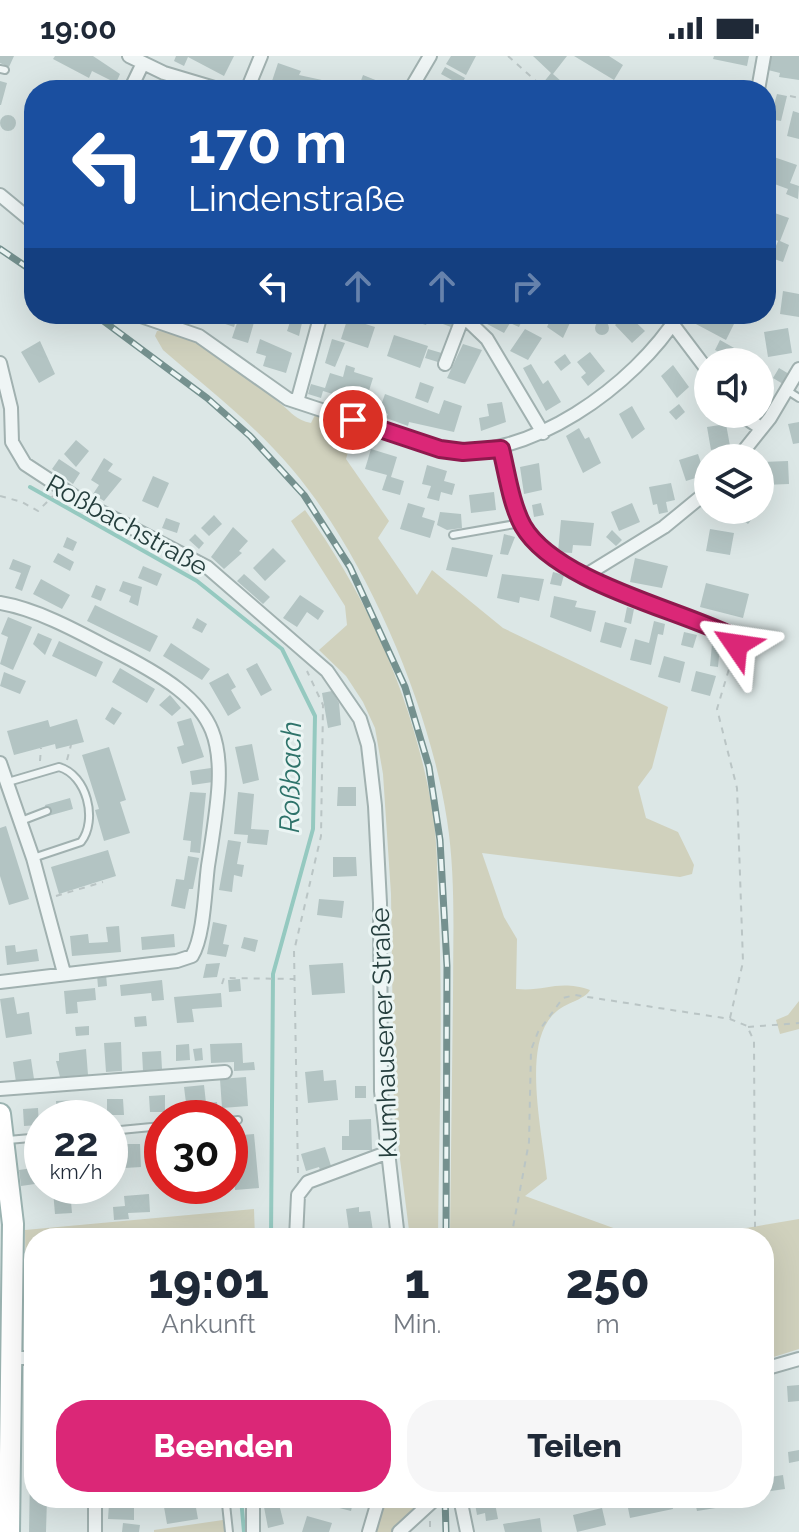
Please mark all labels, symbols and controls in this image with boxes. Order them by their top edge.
text: 19:00 [40,11,117,46]
text: 170 m [188,110,347,176]
icon: left [56,112,160,216]
text: Lindenstraße [188,177,405,219]
icon: left [252,264,296,308]
icon: ahead [336,264,380,308]
icon: ahead [420,264,464,308]
icon: right [504,264,548,308]
map controls [694,348,774,524]
button: sound [694,348,774,428]
pin [319,386,387,454]
icon: arrive [331,398,375,442]
button: layers [694,444,774,524]
street label: Roßbachstraße [41,468,213,582]
position arrow [694,603,778,687]
water label: Roßbach [273,721,308,833]
street label: Kumhausener Straße [365,907,403,1159]
speed limit sign: 30 [144,1100,248,1204]
text: 22 [53,1118,99,1165]
text: km/h [50,1160,102,1184]
text: 19:01 [148,1253,269,1309]
text: 1 [405,1253,430,1309]
text: 250 [566,1253,650,1309]
text: Ankunft [161,1309,256,1339]
text: Min. [393,1309,442,1339]
text: m [596,1309,620,1339]
button: Beenden [56,1400,391,1492]
button: Teilen [407,1400,742,1492]

